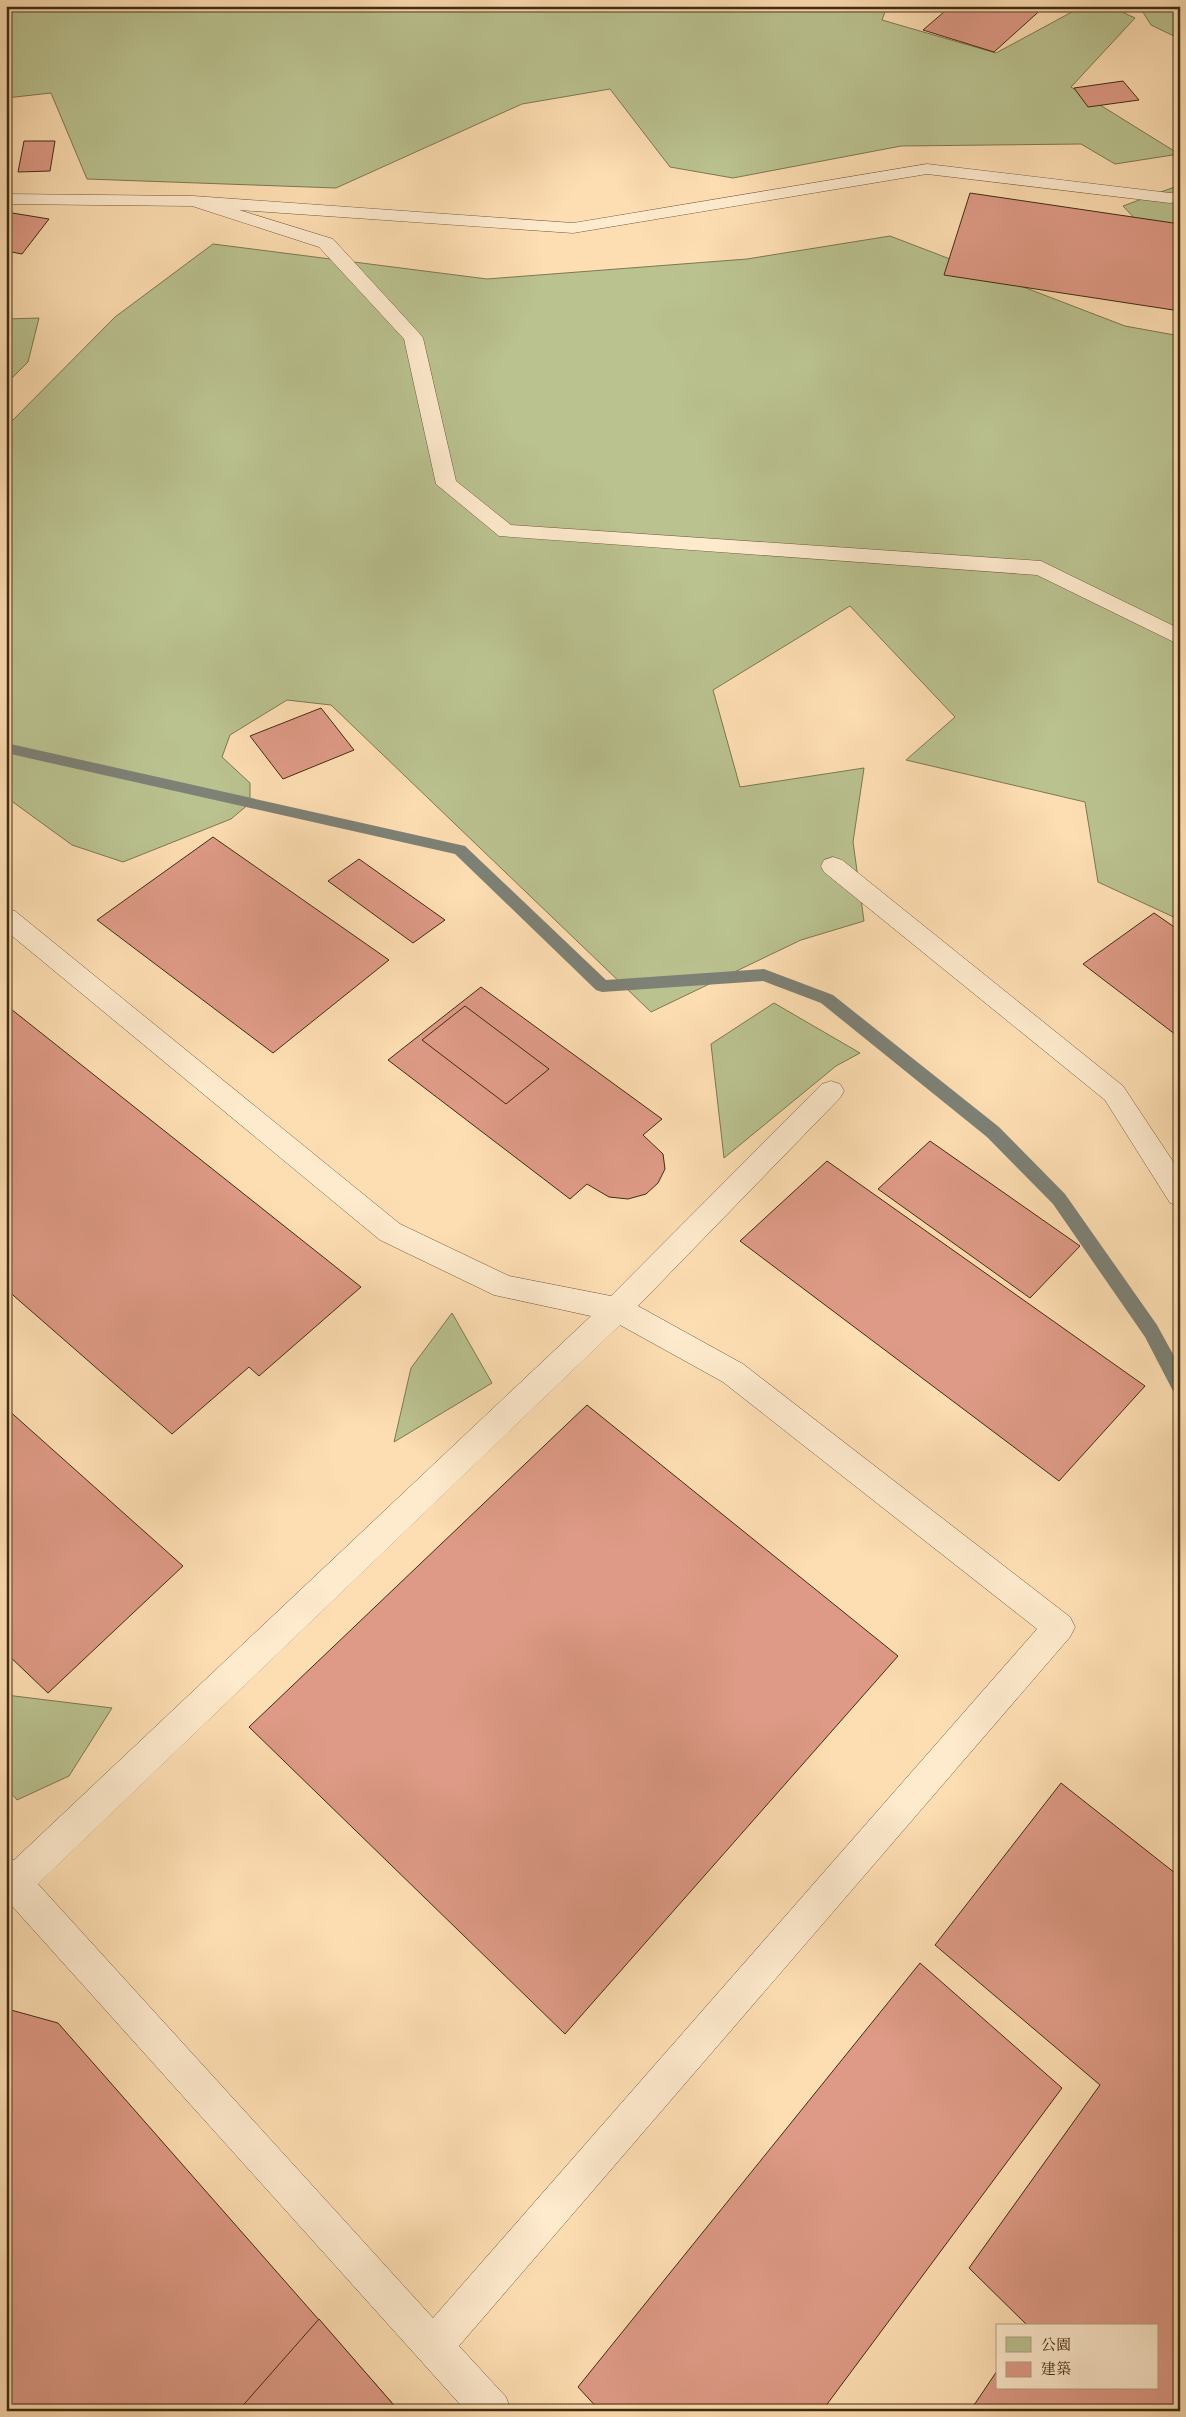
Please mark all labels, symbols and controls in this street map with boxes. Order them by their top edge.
legend [996,2324,1158,2390]
text: 公園 [1041,2337,1071,2354]
text: 建築 [1041,2361,1071,2378]

